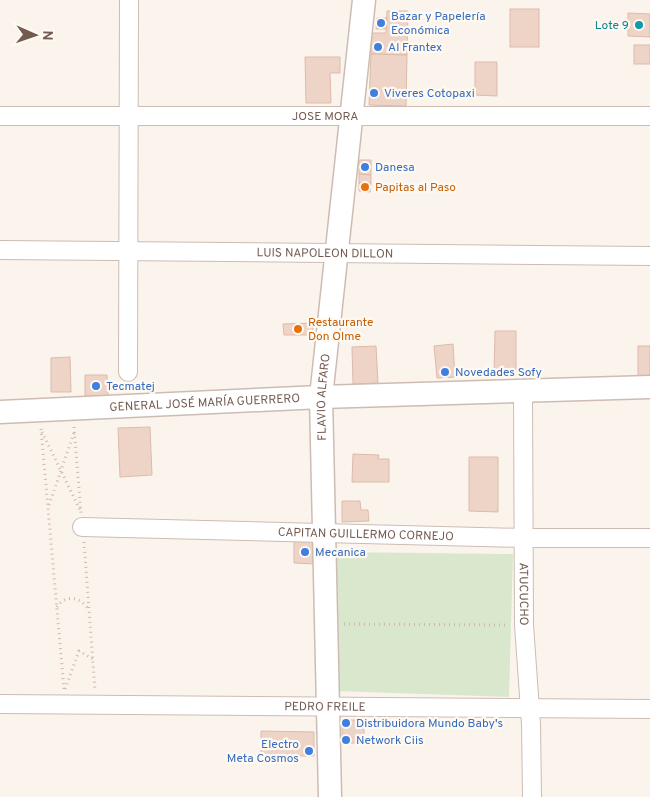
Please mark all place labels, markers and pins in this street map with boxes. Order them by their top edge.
place label: Bazar y Papelería Económica [391,9,485,39]
marker: Bazar y Papelería Económica [375,17,387,29]
place label: Lote 9 [595,18,629,34]
marker: Lote 9 [633,19,645,31]
place label: Al Frantex [388,40,442,56]
marker: Al Frantex [372,41,384,53]
place label: Viveres Cotopaxi [384,86,475,102]
marker: Viveres Cotopaxi [368,87,380,99]
place label: Danesa [375,160,415,176]
marker: Danesa [359,161,371,173]
place label: Papitas al Paso [375,180,456,196]
marker: Papitas al Paso [359,181,371,193]
place label: Restaurante Don Olme [308,315,373,345]
marker: Restaurante Don Olme [292,323,304,335]
place label: Novedades Sofy [455,365,542,381]
marker: Novedades Sofy [439,366,451,378]
place label: Tecmatej [106,379,155,395]
marker: Tecmatej [90,380,102,392]
place label: Mecanica [315,545,366,561]
marker: Mecanica [299,546,311,558]
place label: Distribuidora Mundo Baby's [356,716,503,732]
marker: Distribuidora Mundo Baby's [340,717,352,729]
place label: Network Ciis [356,733,424,749]
marker: Network Ciis [340,734,352,746]
place label: Electro Meta Cosmos [227,737,299,767]
marker: Electro Meta Cosmos [303,745,315,757]

